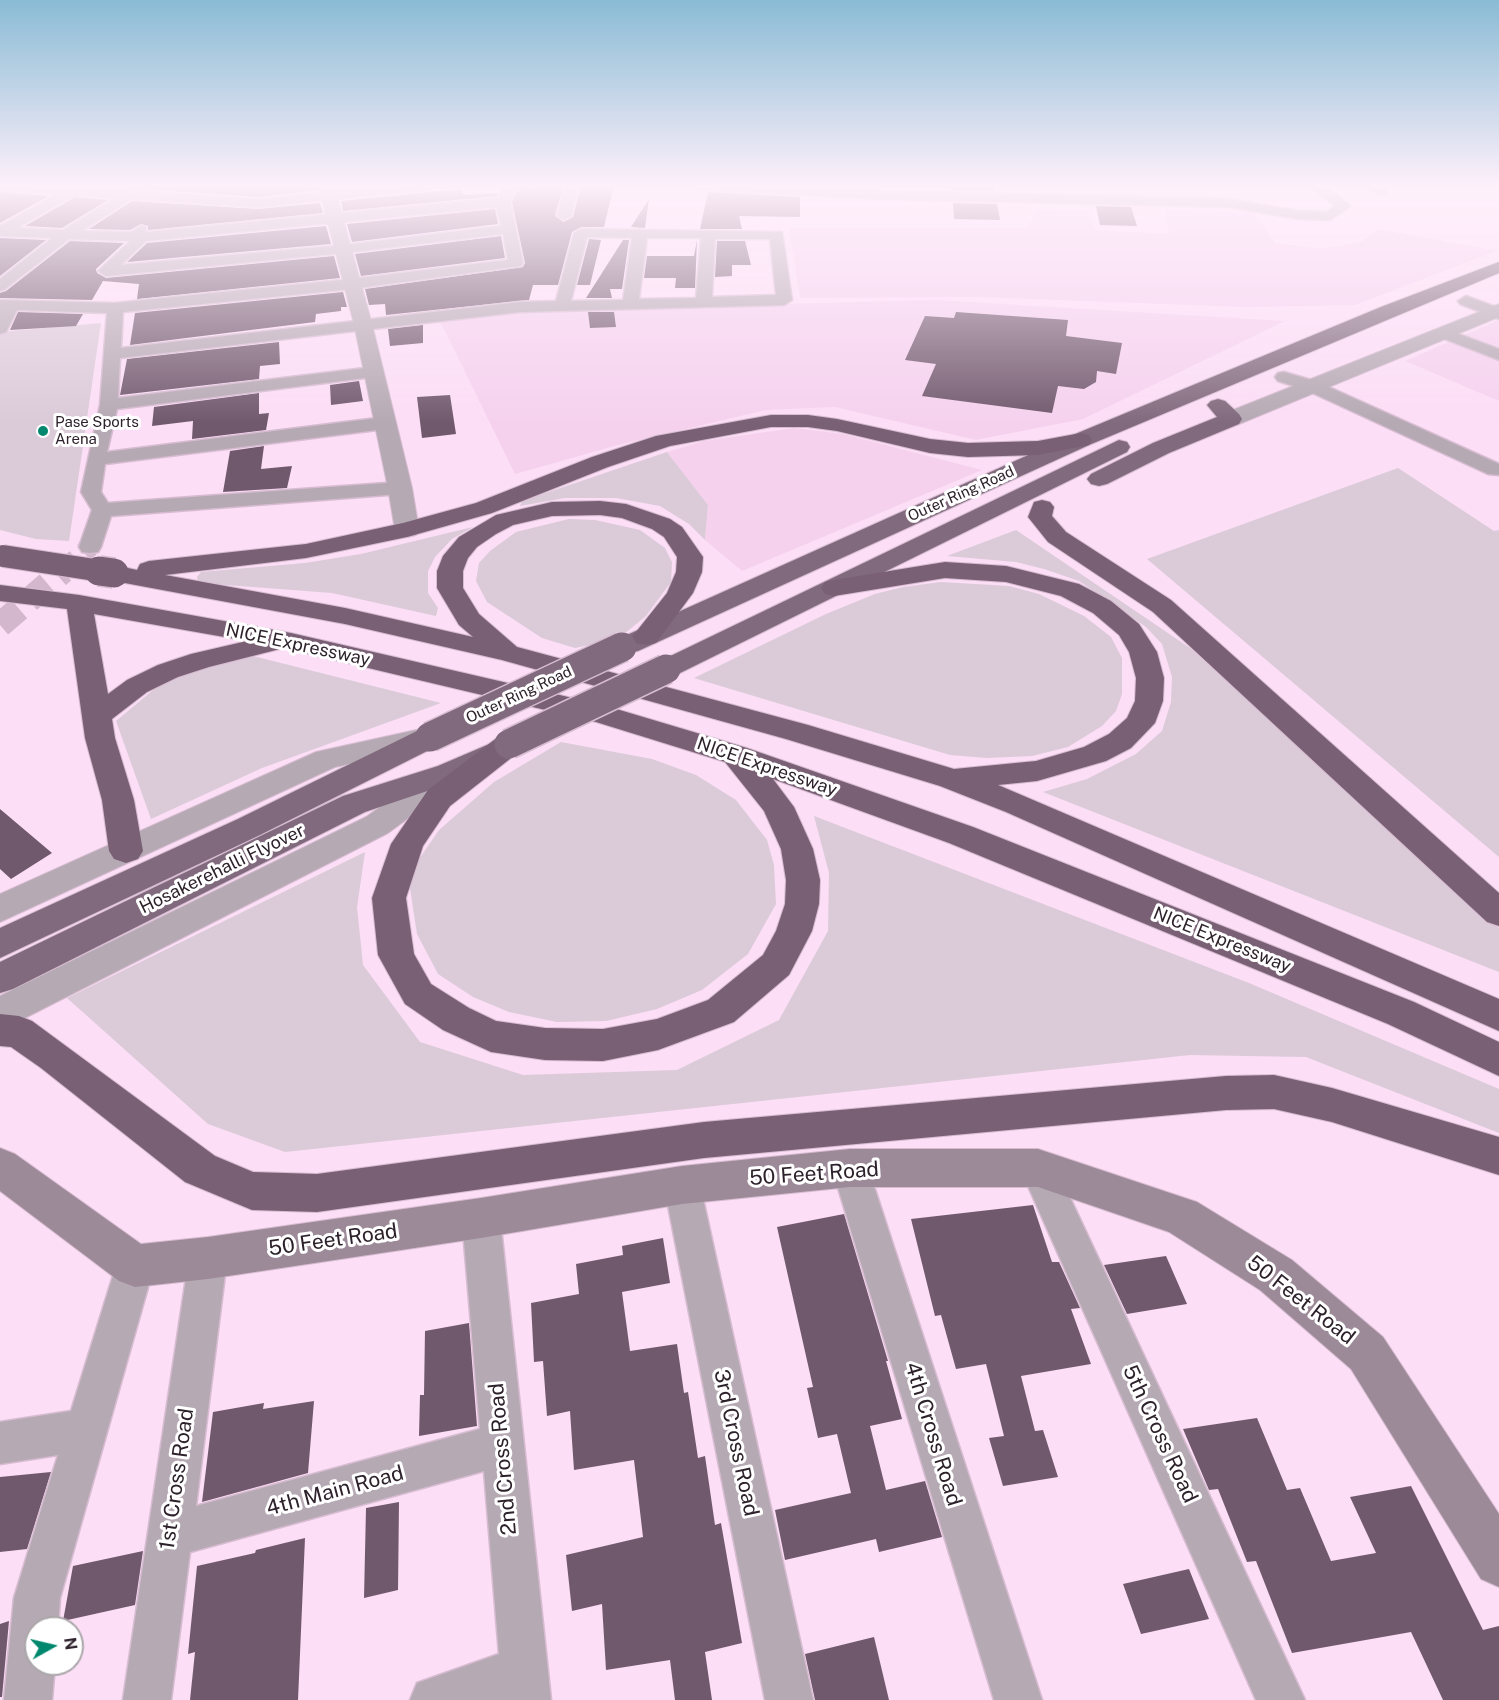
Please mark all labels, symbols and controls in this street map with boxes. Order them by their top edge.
place label: Pase Sports Arena [55,413,139,448]
marker: Pase Sports Arena [36,424,50,438]
street label: Outer Ring Road [905,463,1017,525]
street label: NICE Expressway [224,619,372,671]
street label: Outer Ring Road [463,663,575,727]
street label: NICE Expressway [694,733,840,801]
street label: Hosakerehalli Flyover [136,820,308,918]
street label: NICE Expressway [1150,902,1294,978]
street label: 50 Feet Road [748,1157,880,1191]
street label: 50 Feet Road [267,1218,399,1262]
street label: 50 Feet Road [1242,1250,1360,1350]
street label: 4th Cross Road [899,1359,967,1509]
street label: 5th Cross Road [1117,1361,1203,1507]
street label: 3rd Cross Road [708,1367,764,1519]
street label: 2nd Cross Road [484,1382,522,1536]
street label: 1st Cross Road [155,1407,199,1551]
street label: 4th Main Road [264,1461,406,1521]
north arrow [24,1616,84,1676]
text: N [60,1636,81,1651]

